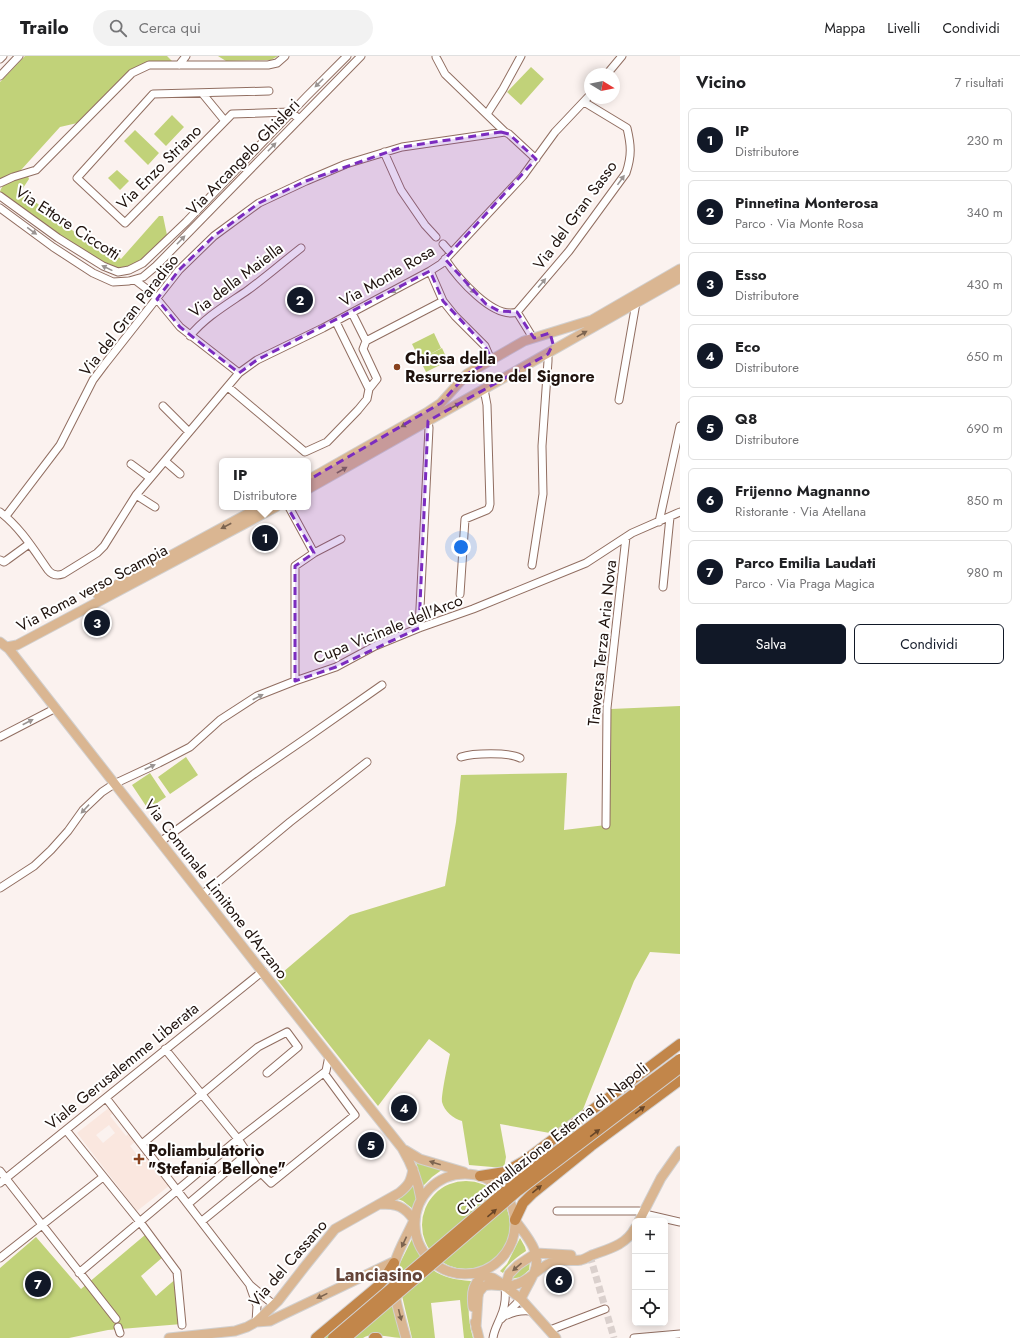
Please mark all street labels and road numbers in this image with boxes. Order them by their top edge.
street label: Via Arcangelo Ghisleri [181,94,305,220]
street label: Via Enzo Striano [111,119,207,215]
street label: Via del Gran Sasso [528,155,623,274]
street label: Via Ettore Ciccotti [11,180,125,266]
street label: Via della Maiella [184,237,288,323]
street label: Via Monte Rosa [335,240,439,312]
street label: Via del Gran Paradiso [74,249,184,381]
street label: Via Roma verso Scampia [12,538,172,638]
street label: Traversa Terza Aria Nova [582,559,622,727]
street label: Cupa Vicinale dell'Arco [310,588,466,670]
street label: Via Comunale Limitone d'Arzano [138,794,294,984]
street label: Viale Gerusalemme Liberata [40,997,204,1135]
street label: Circumvallazione Esterna di Napoli [451,1057,653,1221]
street label: Via del Cassano [243,1214,333,1312]

